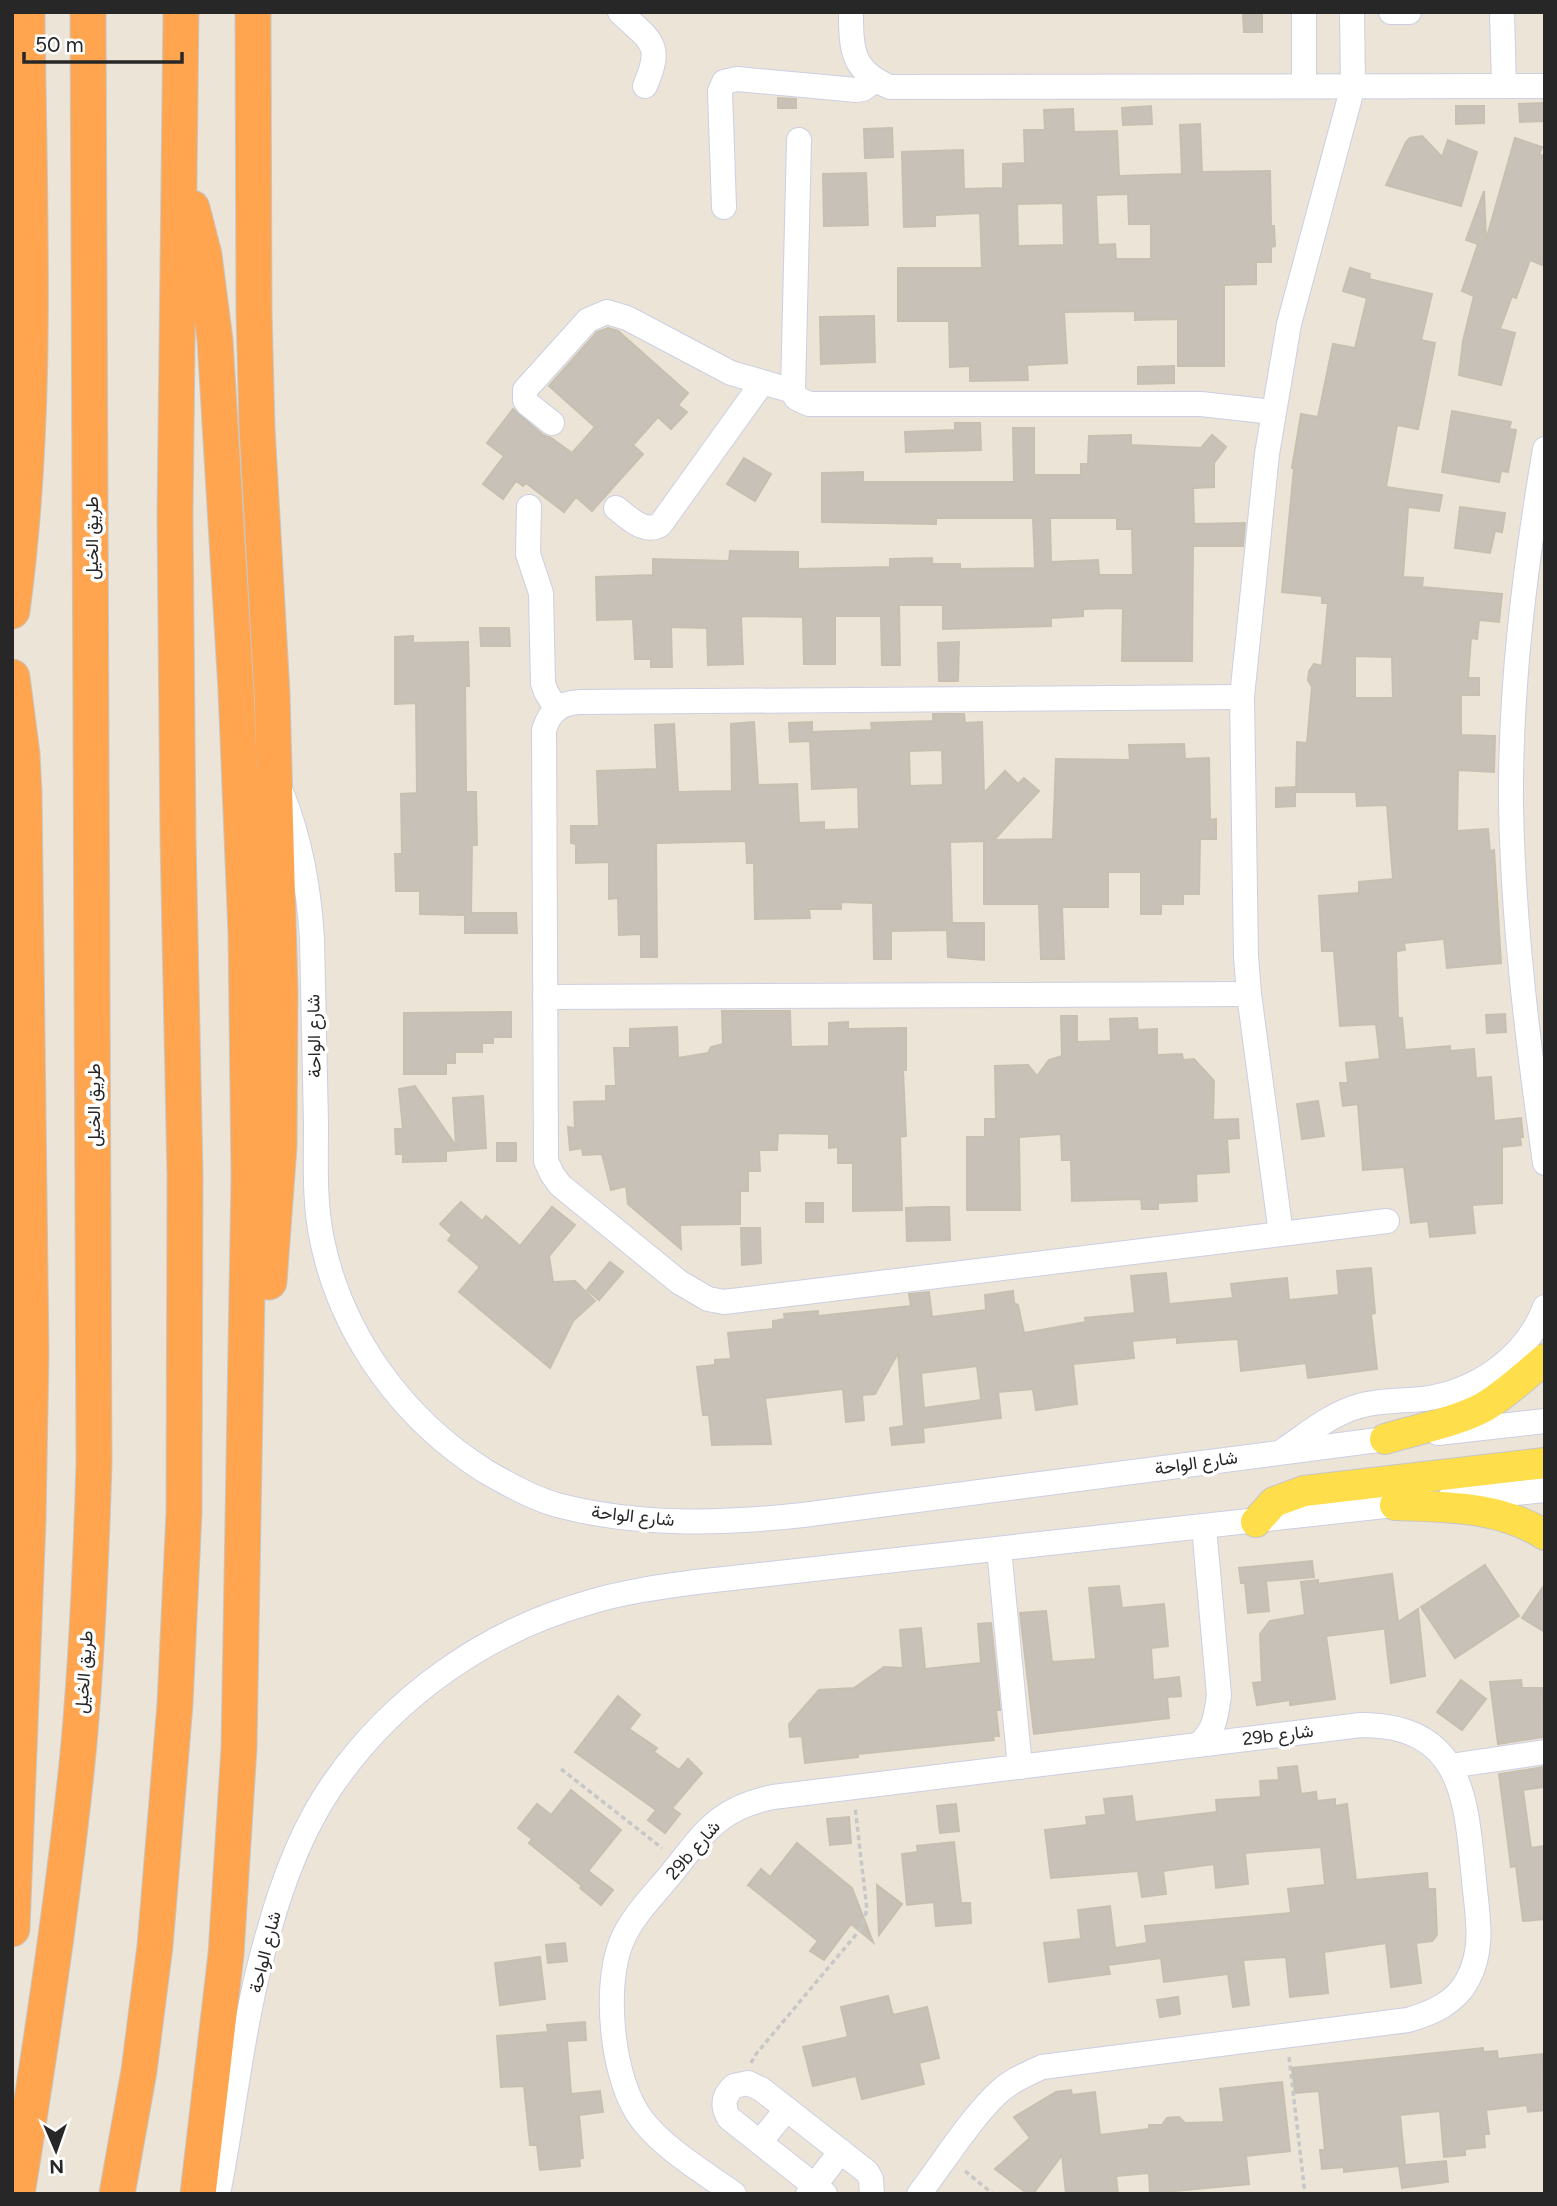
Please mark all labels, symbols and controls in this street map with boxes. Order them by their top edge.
scale bar [24,21,182,65]
text: 50 m [35,32,84,57]
street label: طريق الخيل [81,496,103,580]
street label: شارع الواحة [302,994,327,1078]
street label: طريق الخيل [83,1063,105,1147]
street label: شارع الواحة [1153,1446,1239,1481]
street label: شارع الواحة [590,1501,676,1532]
street label: طريق الخيل [70,1630,98,1714]
street label: 29b شارع [1241,1720,1315,1751]
street label: 29b شارع [661,1816,725,1885]
street label: شارع الواحة [244,1909,287,1995]
north arrow [21,2115,91,2185]
text: N [49,2155,64,2178]

